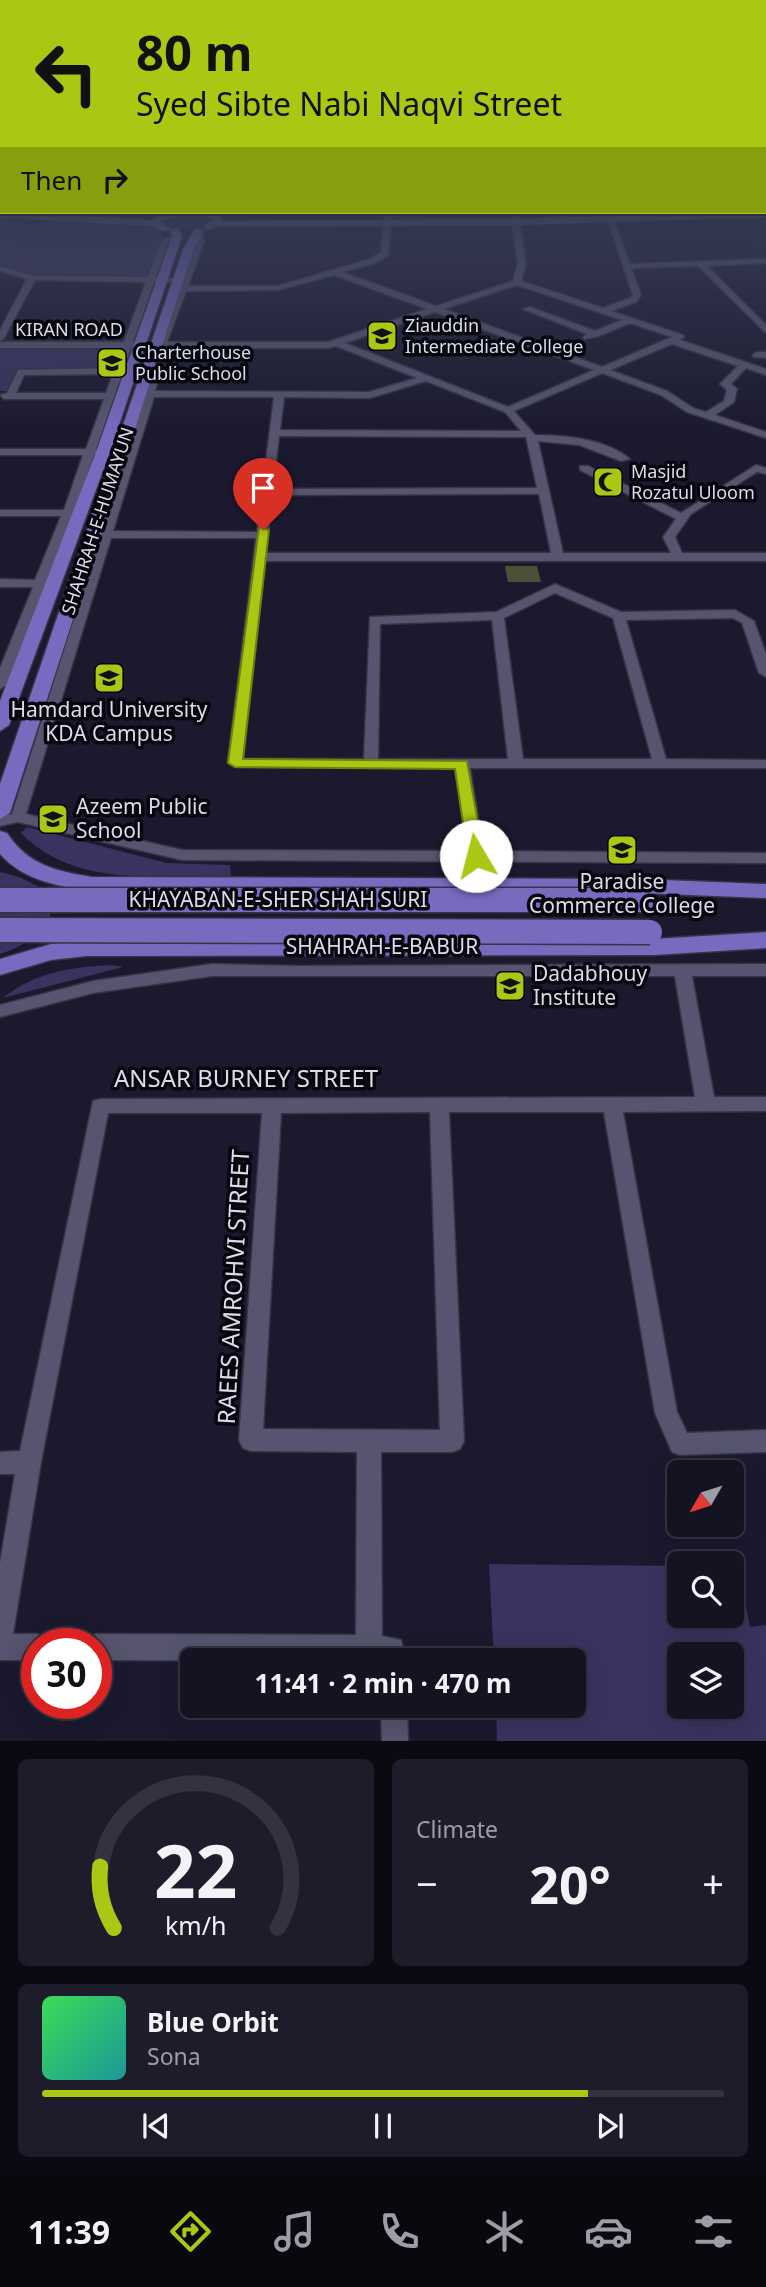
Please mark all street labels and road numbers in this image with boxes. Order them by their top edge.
street label: KIRAN ROAD [15,317,123,341]
street label: SHAHRAH-E-HUMAYUN [55,424,139,618]
street label: KHAYABAN-E-SHER SHAH SURI [129,885,427,913]
street label: SHAHRAH-E-BABUR [286,932,478,960]
street label: ANSAR BURNEY STREET [114,1061,379,1094]
street label: RAEES AMROHVI STREET [209,1148,256,1425]

